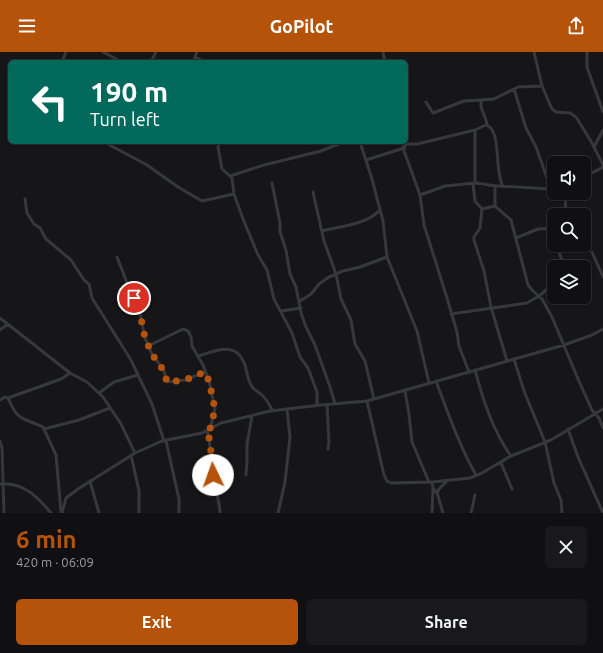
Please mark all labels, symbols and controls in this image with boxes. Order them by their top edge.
icon: menu [16,15,38,37]
icon: share [565,15,587,37]
text: GoPilot [270,16,333,36]
icon: left [24,76,76,128]
text: 190 m [90,76,168,107]
text: Turn left [90,109,160,129]
map controls [547,156,591,304]
button: sound [547,156,591,200]
button: search [547,208,591,252]
button: layers [547,260,591,304]
pin [117,281,151,315]
icon: arrive [123,287,145,309]
position arrow [192,454,234,496]
text: 6 min [16,526,77,553]
button: close [545,526,587,568]
text: 420 m · 06:09 [16,555,94,569]
button: Exit [16,599,298,645]
button: Share [306,599,587,645]

